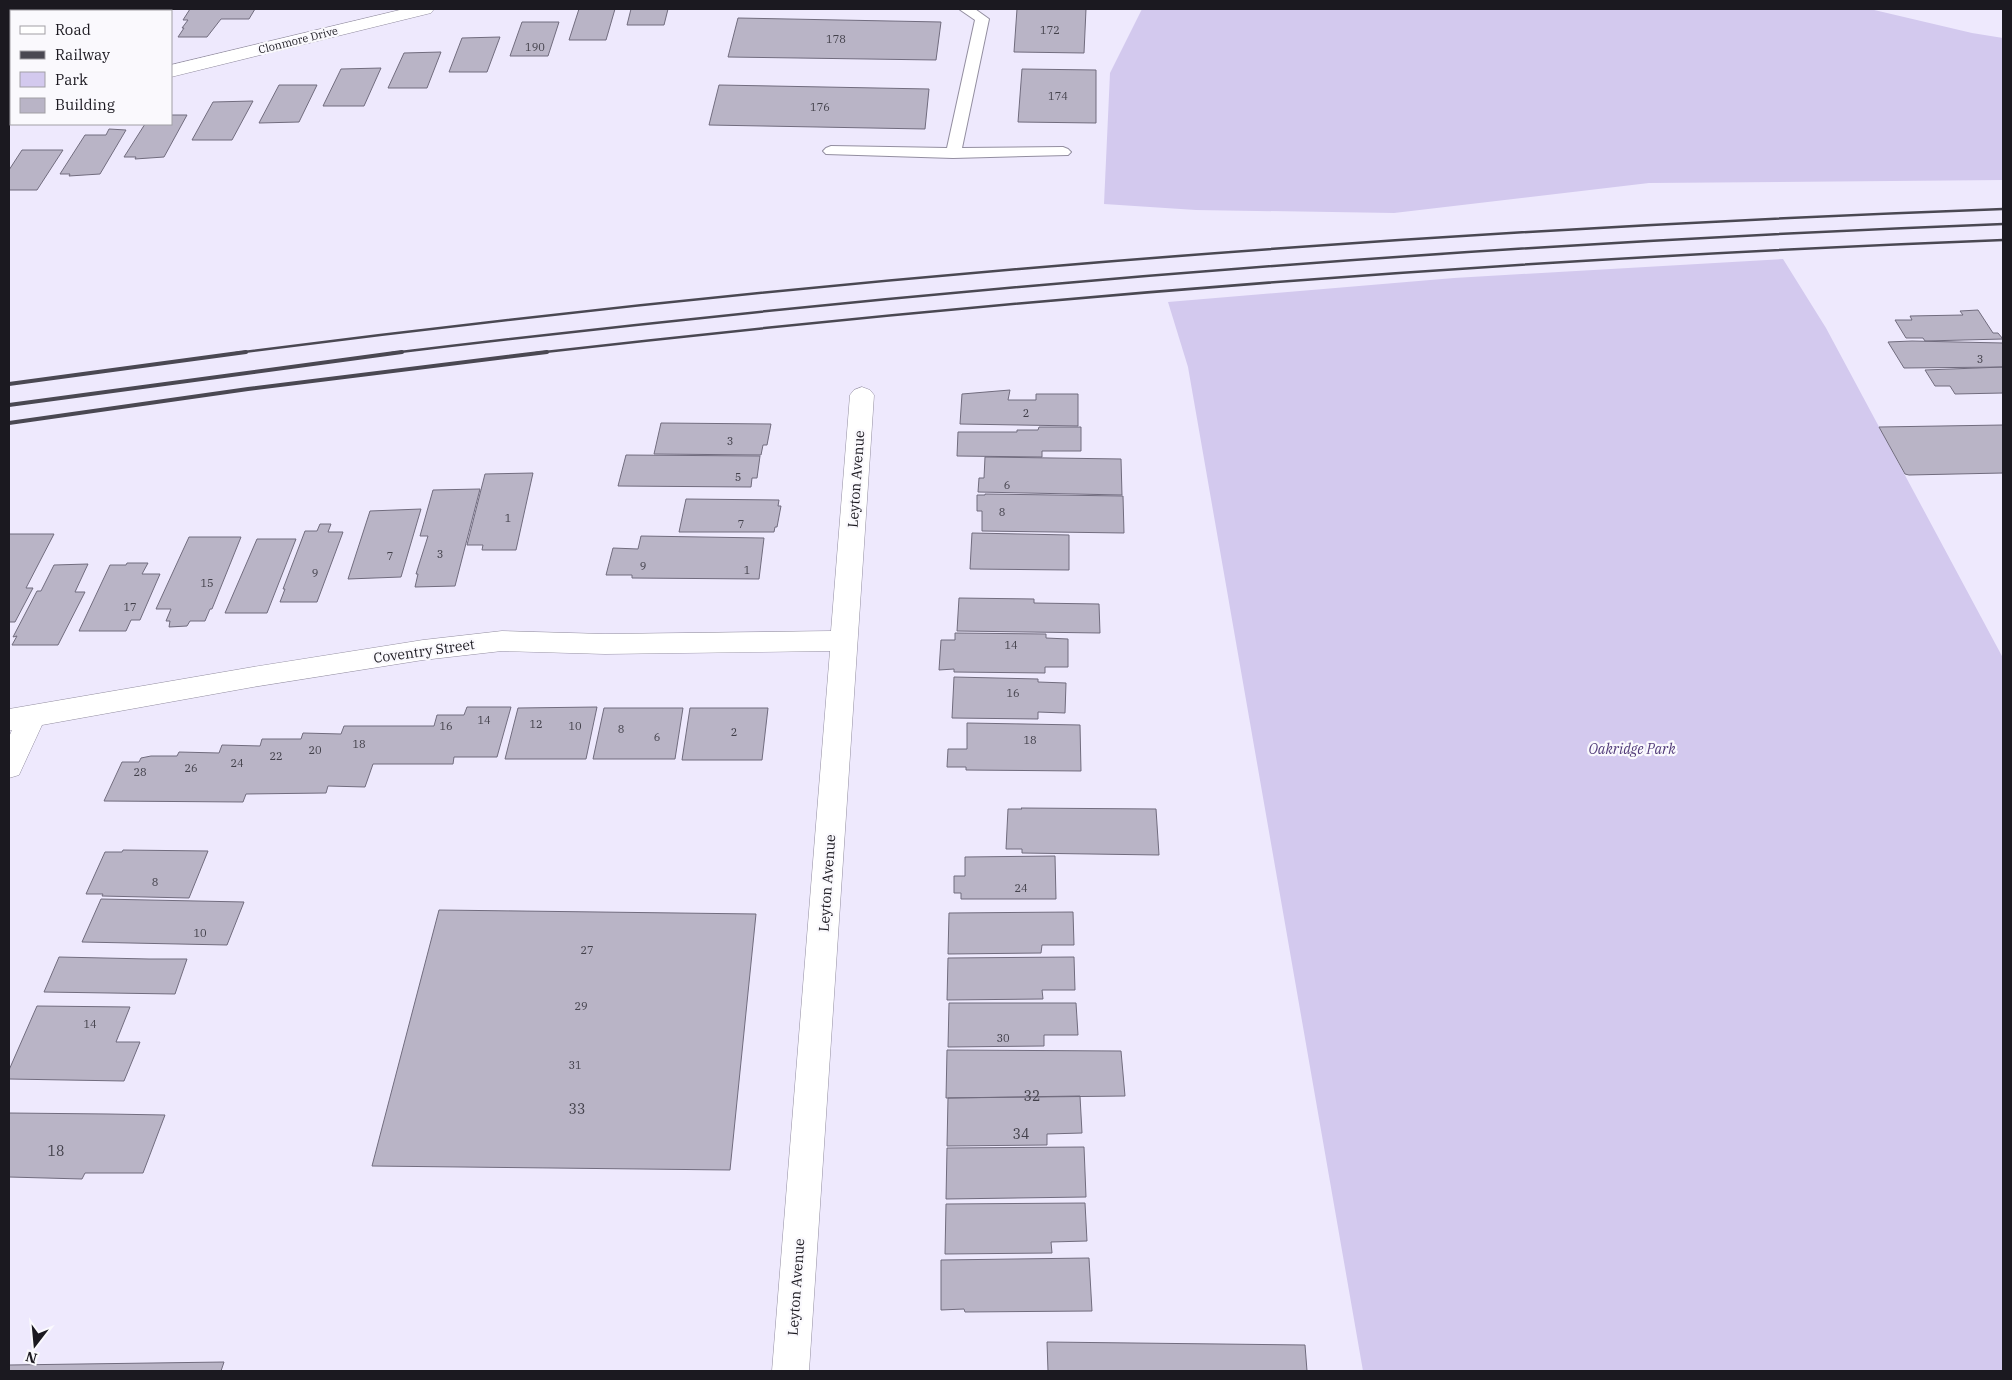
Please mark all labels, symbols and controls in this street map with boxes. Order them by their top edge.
legend [10,10,172,125]
text: Road [55,20,91,39]
street label: Clonmore Drive [257,23,339,57]
house number: 172 [1040,23,1060,37]
house number: 178 [826,32,846,46]
house number: 190 [525,40,545,54]
text: Railway [55,45,110,64]
text: Park [55,70,88,89]
house number: 174 [1048,89,1068,103]
text: Building [55,95,115,114]
house number: 176 [810,100,830,114]
house number: 3 [1977,352,1983,366]
house number: 2 [1023,406,1029,420]
street label: Leyton Avenue [844,430,868,528]
house number: 3 [727,434,733,448]
house number: 5 [735,470,741,484]
house number: 6 [1004,478,1010,492]
house number: 8 [999,505,1005,519]
house number: 1 [505,511,511,525]
house number: 7 [738,517,744,531]
house number: 3 [437,547,443,561]
house number: 7 [387,549,393,563]
house number: 9 [640,559,646,573]
house number: 1 [744,563,750,577]
house number: 9 [312,566,318,580]
house number: 15 [200,576,214,590]
house number: 17 [123,600,137,614]
street label: Coventry Street [372,635,476,667]
house number: 14 [1004,638,1018,652]
house number: 16 [1006,686,1020,700]
house number: 14 [477,713,491,727]
house number: 12 [529,717,543,731]
house number: 16 [439,719,453,733]
house number: 10 [568,719,582,733]
house number: 8 [618,722,624,736]
house number: 2 [731,725,737,739]
house number: 6 [654,730,660,744]
house number: 18 [1023,733,1037,747]
house number: 18 [352,737,366,751]
park label: Oakridge Park [1588,740,1676,758]
house number: 20 [308,743,322,757]
house number: 22 [269,749,283,763]
house number: 24 [230,756,244,770]
house number: 26 [184,761,198,775]
house number: 28 [133,765,147,779]
street label: Leyton Avenue [815,834,839,932]
house number: 8 [152,875,158,889]
house number: 24 [1014,881,1028,895]
house number: 10 [193,926,207,940]
house number: 27 [580,943,594,957]
house number: 29 [574,999,588,1013]
house number: 14 [83,1017,97,1031]
house number: 30 [996,1031,1010,1045]
house number: 31 [568,1058,582,1072]
house number: 32 [1024,1087,1040,1105]
house number: 33 [569,1100,585,1118]
house number: 34 [1013,1125,1029,1143]
house number: 18 [48,1142,64,1160]
street label: Leyton Avenue [784,1238,808,1336]
north arrow [10,1320,60,1370]
text: N [24,1347,39,1368]

